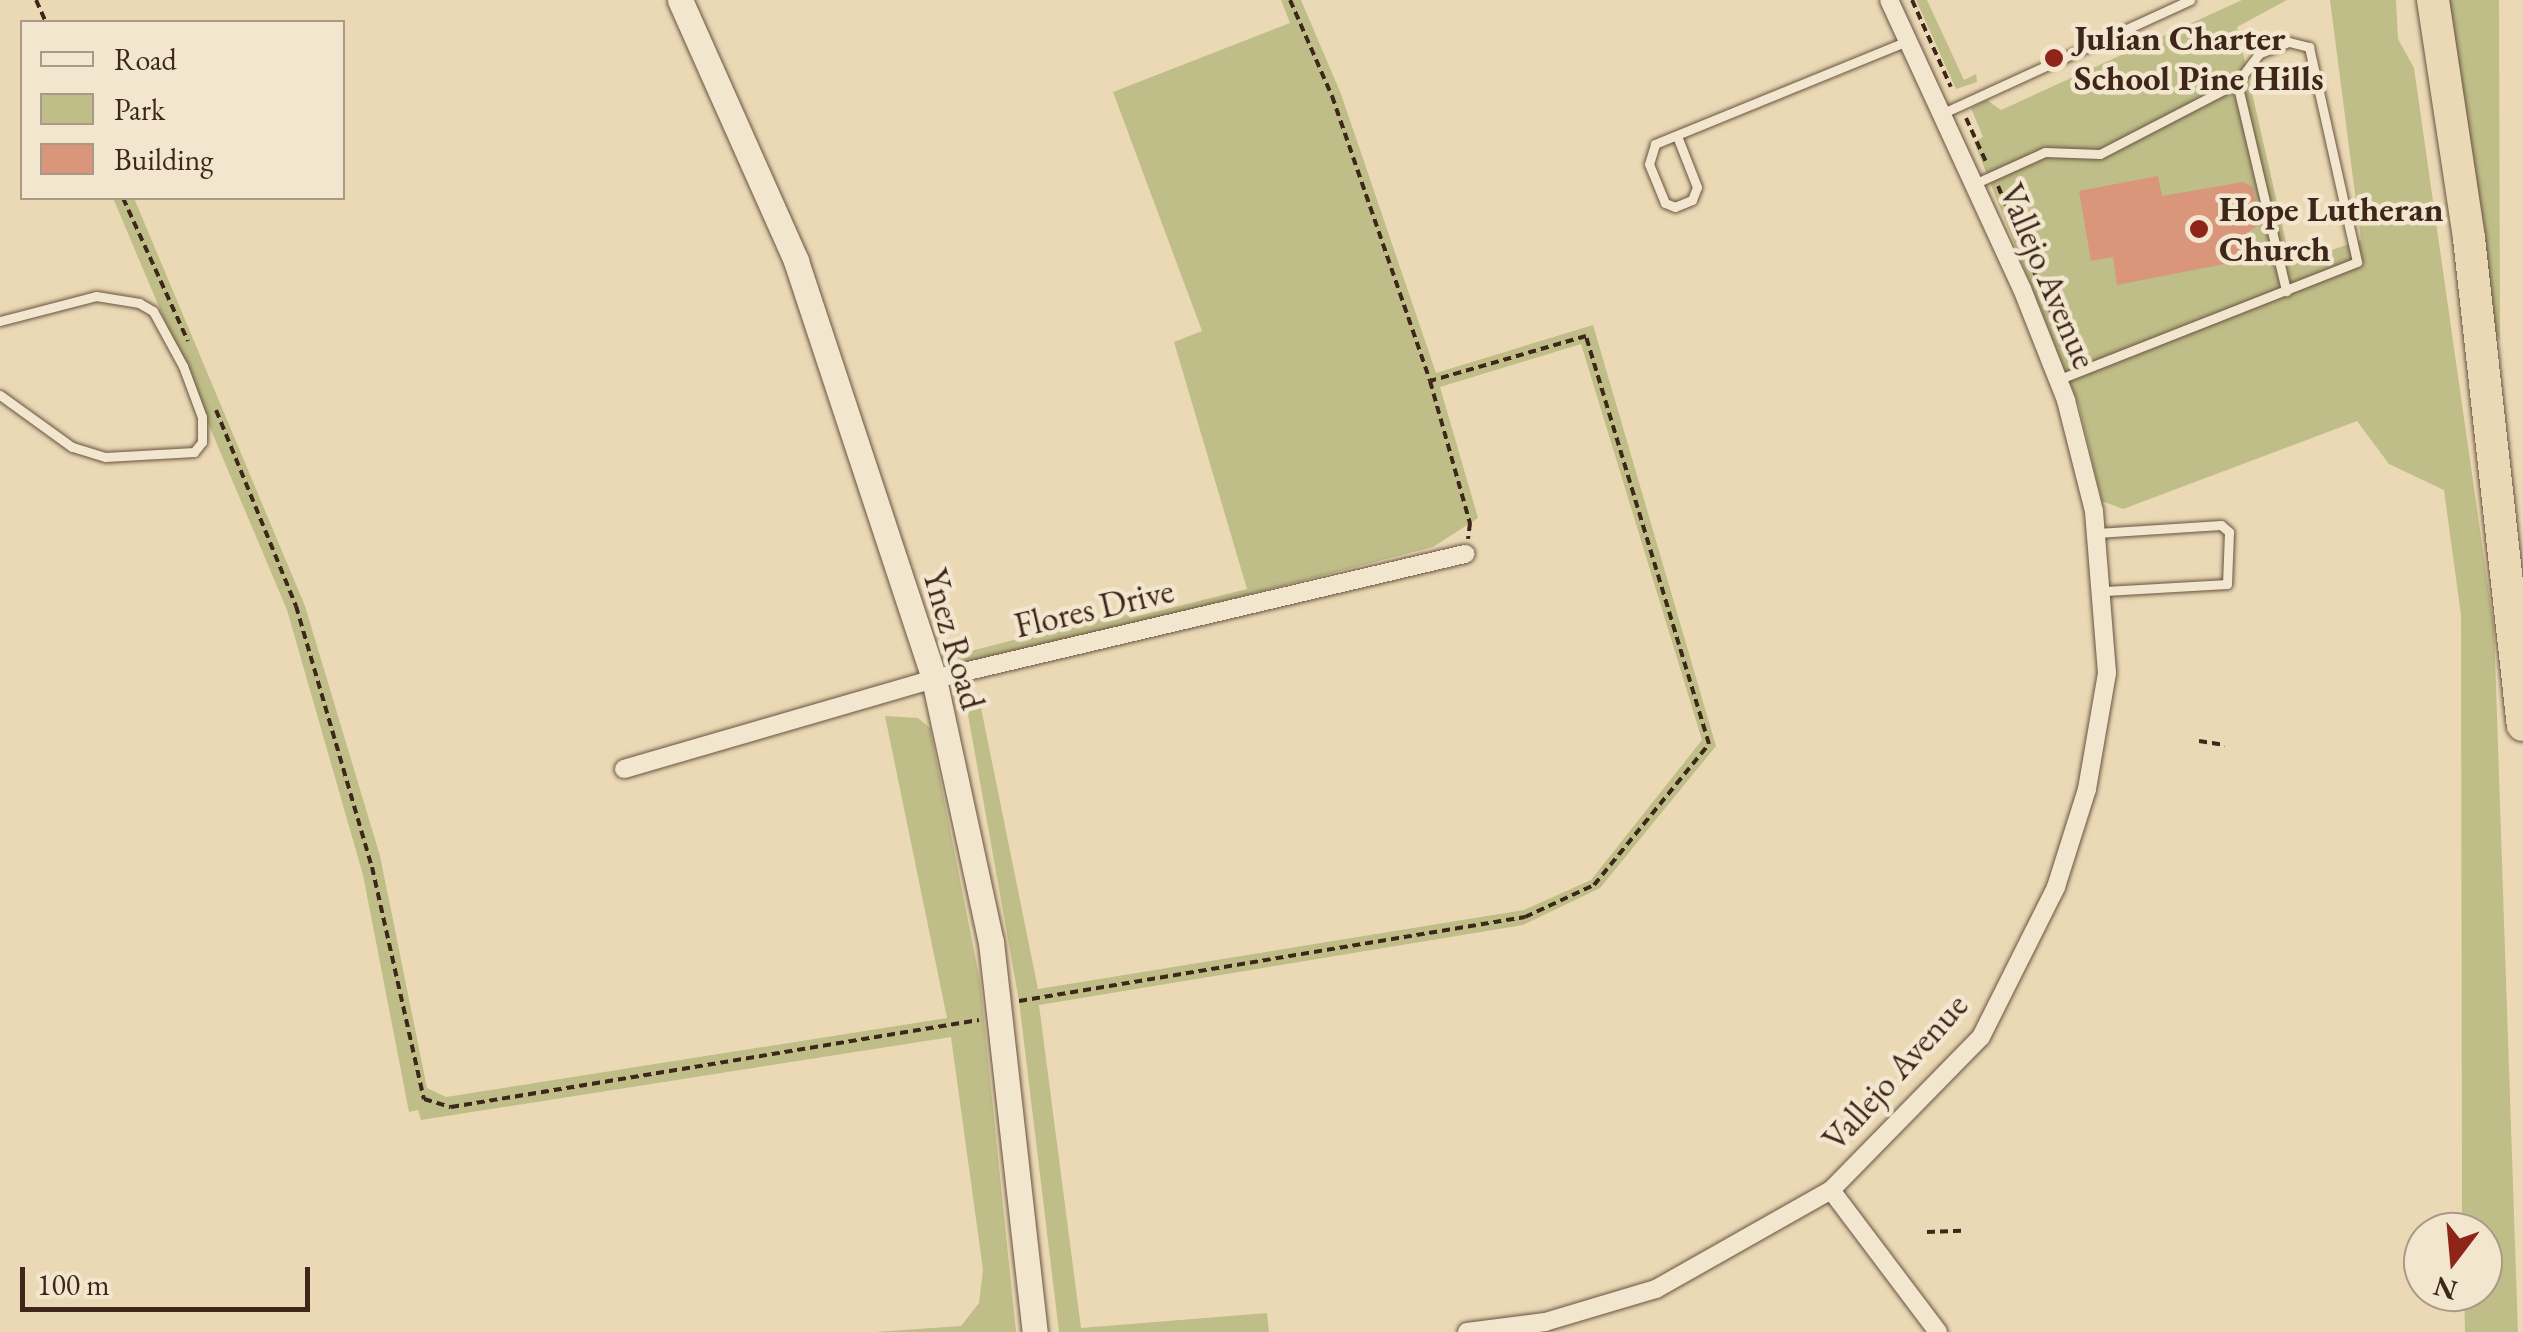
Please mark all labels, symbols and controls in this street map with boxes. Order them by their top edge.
place label: Julian Charter School Pine Hills [2074,17,2324,99]
legend [20,20,345,200]
text: Road [114,40,177,79]
marker: Julian Charter School Pine Hills [2043,47,2065,69]
text: Park [114,90,165,129]
text: Building [114,140,213,179]
street label: Vallejo Avenue [1990,177,2106,375]
place label: Hope Lutheran Church [2219,188,2444,270]
marker: Hope Lutheran Church [2188,218,2210,240]
street label: Ynez Road [914,564,994,714]
street label: Flores Drive [1010,569,1178,647]
street label: Vallejo Avenue [1813,985,1977,1159]
north arrow [2403,1212,2503,1312]
scale bar [25,1247,315,1309]
text: 100 m [37,1265,110,1304]
text: N [2429,1268,2461,1309]

